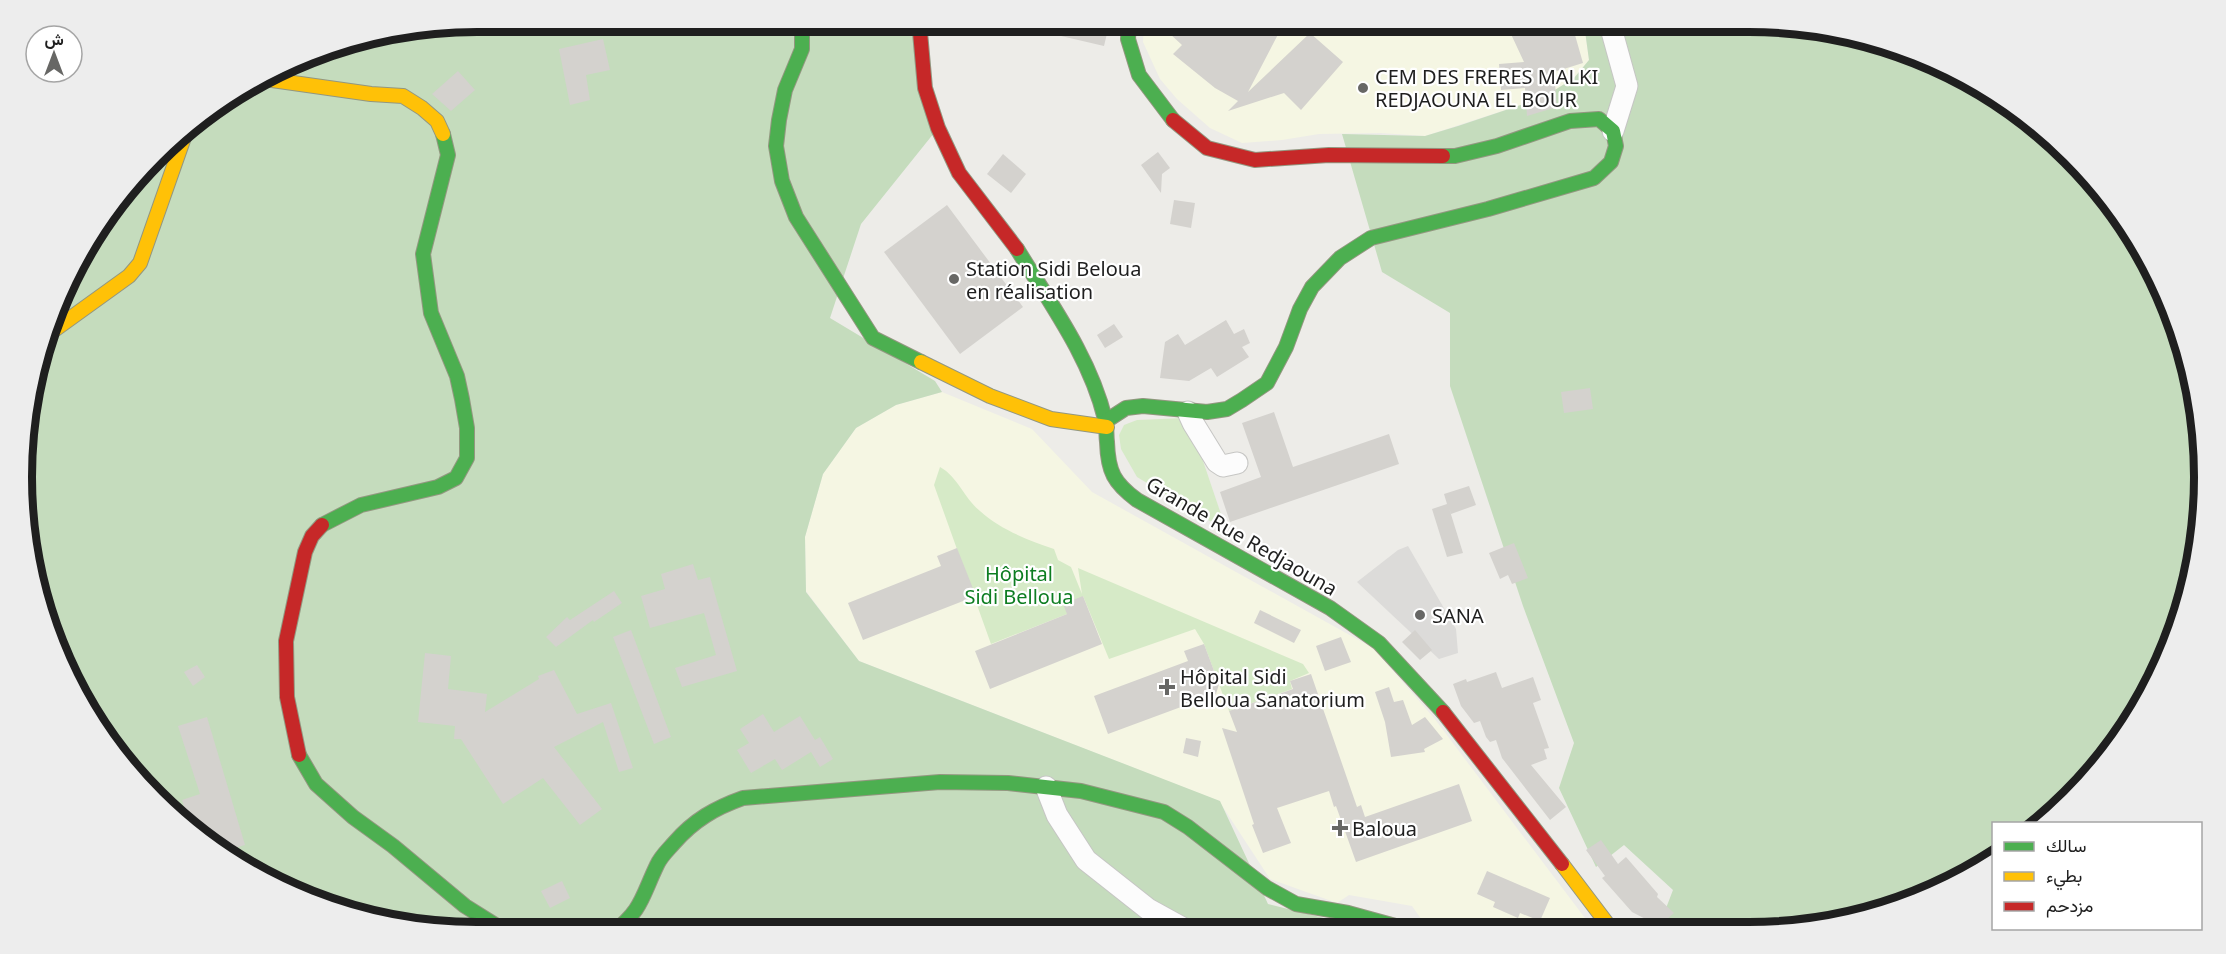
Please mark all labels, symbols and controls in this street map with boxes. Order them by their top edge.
north arrow [24,24,84,84]
text: ش [44,28,64,50]
place label: CEM DES FRERES MALKI REDJAOUNA EL BOUR [1375,63,1598,113]
marker: CEM DES FRERES MALKI REDJAOUNA EL BOUR [1356,81,1370,95]
place label: Station Sidi Beloua en réalisation [966,255,1141,305]
marker: Station Sidi Beloua en réalisation [947,272,961,286]
street label: Grande Rue Redjaouna [1142,470,1342,602]
park label: Hôpital Sidi Belloua [964,560,1074,610]
place label: SANA [1432,602,1484,629]
marker: SANA [1413,608,1427,622]
place label: Hôpital Sidi Belloua Sanatorium [1180,663,1365,713]
marker: Hôpital Sidi Belloua Sanatorium [1158,678,1176,696]
place label: Baloua [1352,815,1417,842]
marker: Baloua [1333,821,1347,835]
legend [1992,822,2202,930]
text: سالك [2046,833,2086,857]
text: بطيء [2046,863,2082,891]
text: مزدحم [2046,893,2093,918]

